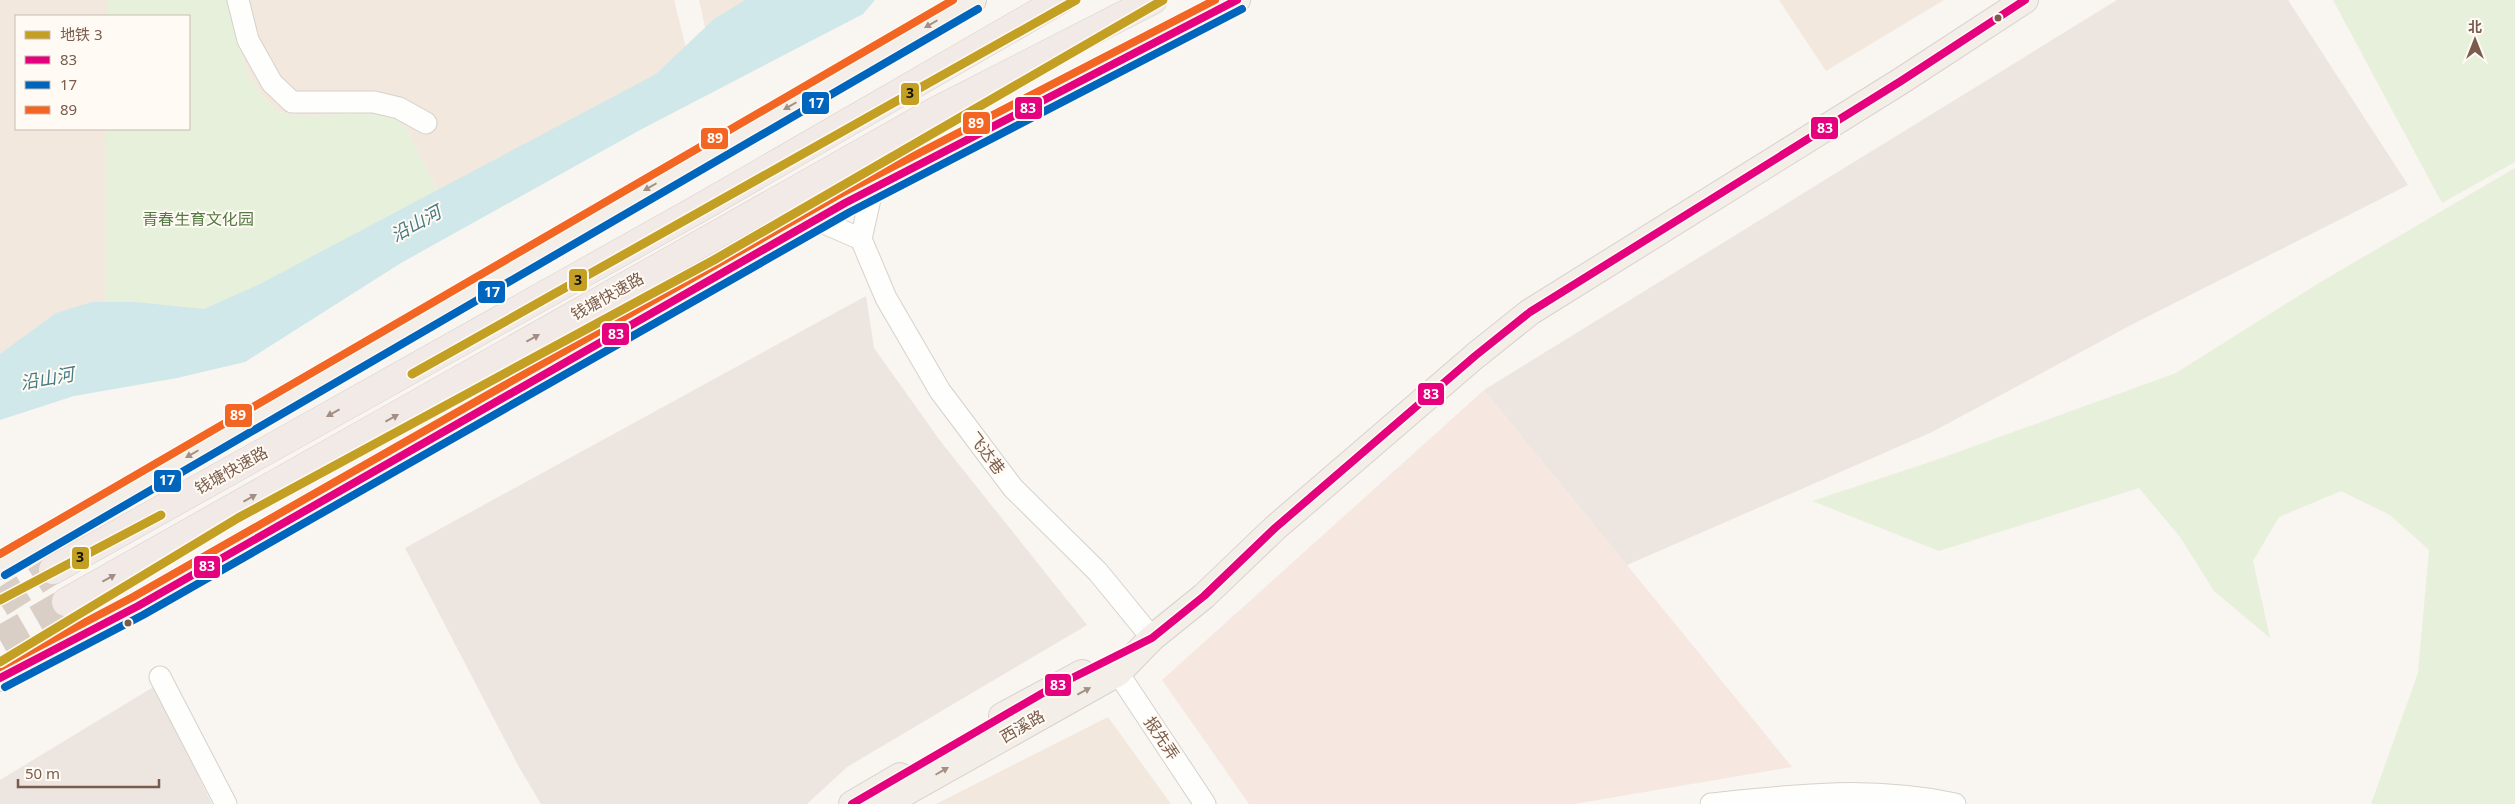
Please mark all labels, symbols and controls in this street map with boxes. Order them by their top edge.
unlabelled marker [1993,13,2003,23]
legend [15,15,190,130]
north arrow [2450,15,2500,65]
text: 北 [2468,17,2482,36]
one-way arrow [924,20,938,29]
text: 地铁 3 [60,24,102,44]
text: 83 [60,49,77,69]
text: 17 [60,74,77,94]
line badge: 3 [900,82,920,106]
text: 3 [906,83,914,102]
line badge: 17 [801,91,830,115]
text: 17 [808,93,824,112]
line badge: 83 [1014,96,1043,120]
text: 83 [1020,98,1036,117]
text: 89 [60,99,77,119]
one-way arrow [784,101,797,110]
line badge: 89 [962,111,991,135]
text: 89 [968,113,984,132]
line badge: 83 [1810,116,1839,140]
text: 83 [1817,118,1833,137]
line badge: 89 [700,127,729,150]
text: 89 [707,128,723,147]
one-way arrow [643,183,656,192]
water label: 沿山河 [386,198,448,247]
park label: 青春生育文化园 [142,208,254,230]
street label: 钱塘快速路 [567,267,647,325]
line badge: 3 [568,268,588,292]
text: 3 [574,270,582,289]
line badge: 17 [477,280,506,304]
text: 17 [484,282,500,301]
line badge: 83 [601,322,630,346]
text: 83 [608,324,624,343]
one-way arrow [526,334,541,342]
water label: 沿山河 [18,361,78,395]
line badge: 83 [1417,382,1445,406]
text: 83 [1423,384,1439,403]
line badge: 89 [224,403,253,428]
text: 89 [230,405,246,424]
one-way arrow [326,409,341,417]
one-way arrow [384,414,399,422]
street label: 飞达巷 [964,427,1010,479]
street label: 钱塘快速路 [191,441,271,499]
one-way arrow [185,449,198,458]
line badge: 17 [153,469,182,493]
text: 17 [159,470,175,489]
one-way arrow [243,494,258,502]
line badge: 3 [71,546,90,570]
text: 3 [76,547,84,566]
line badge: 83 [193,555,221,579]
text: 83 [199,556,215,575]
one-way arrow [101,574,116,582]
unlabelled marker [123,618,133,628]
line badge: 83 [1044,673,1072,697]
text: 83 [1050,675,1066,694]
one-way arrow [1077,687,1090,696]
street label: 西溪路 [996,704,1048,748]
street label: 报先弄 [1139,712,1185,764]
scale bar [18,756,159,788]
text: 50 m [25,763,60,783]
one-way arrow [936,767,949,776]

